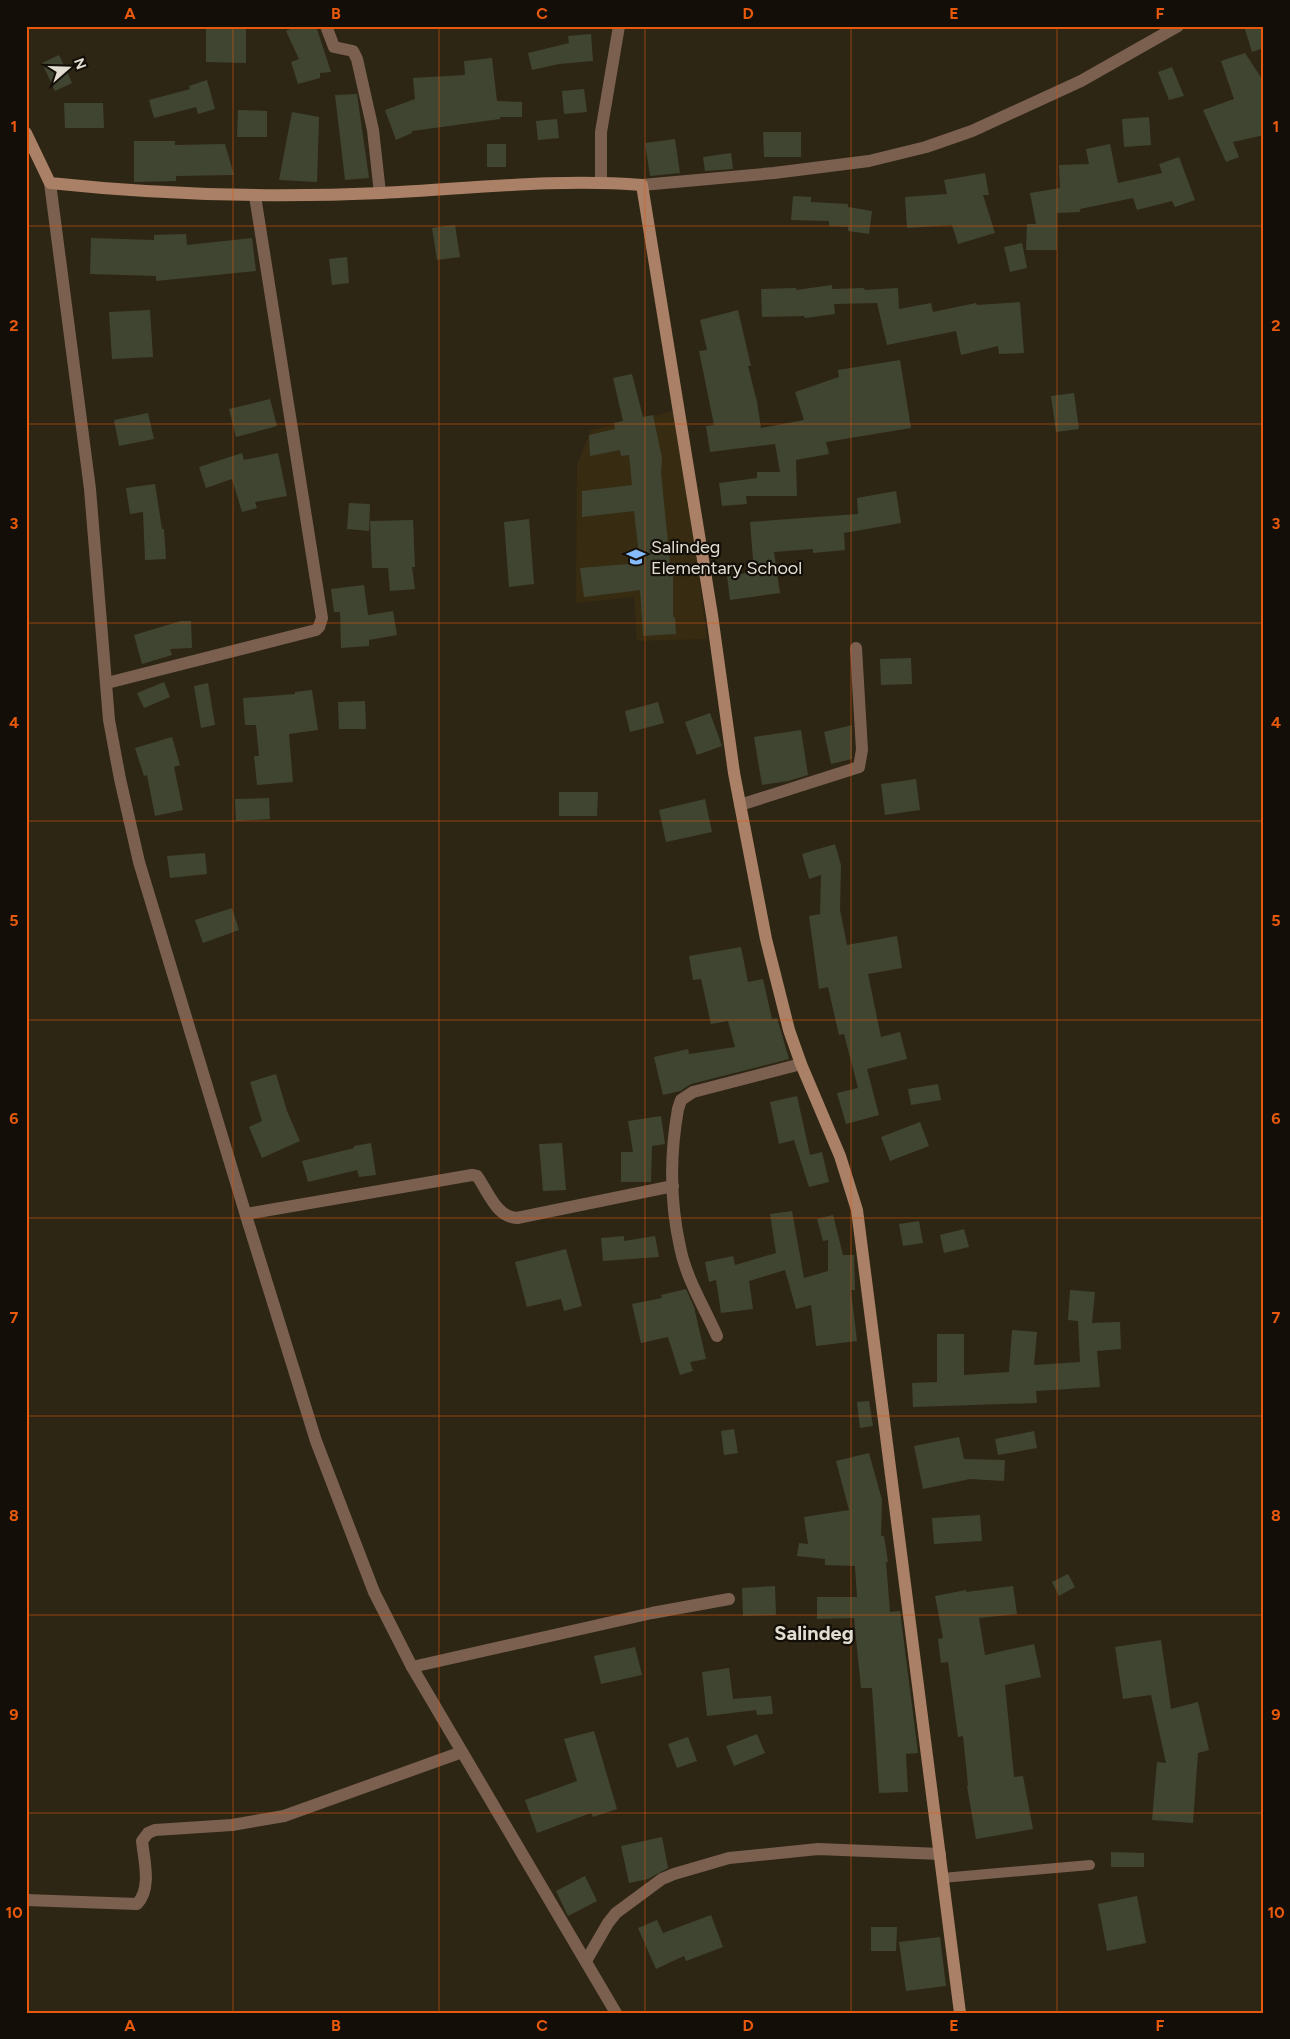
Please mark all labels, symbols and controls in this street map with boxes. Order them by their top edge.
text: A [124,4,136,23]
text: B [331,4,341,23]
text: C [536,4,548,23]
text: D [742,4,754,23]
text: E [949,4,959,23]
text: F [1156,4,1165,23]
north arrow [42,42,92,92]
text: N [70,56,90,72]
text: 1 [11,117,17,136]
text: 1 [1273,117,1279,136]
text: 2 [9,316,19,335]
text: 2 [1271,316,1281,335]
text: 3 [10,514,19,533]
text: 3 [1272,514,1281,533]
place label: Salindeg Elementary School [651,536,802,579]
school or university icon: Salindeg Elementary School [625,546,647,568]
text: 4 [9,713,19,732]
text: 4 [1271,713,1281,732]
text: 5 [9,911,19,930]
text: 5 [1271,911,1281,930]
text: 6 [9,1109,19,1128]
text: 6 [1271,1109,1281,1128]
text: 7 [10,1308,19,1327]
text: 7 [1272,1308,1281,1327]
text: 8 [9,1506,19,1525]
text: 8 [1271,1506,1281,1525]
district label: Salindeg [774,1621,854,1645]
text: 9 [9,1705,19,1724]
text: 9 [1271,1705,1281,1724]
text: 10 [5,1903,23,1922]
text: 10 [1267,1903,1285,1922]
text: A [124,2016,136,2035]
text: B [331,2016,341,2035]
text: C [536,2016,548,2035]
text: D [742,2016,754,2035]
text: E [949,2016,959,2035]
text: F [1156,2016,1165,2035]

